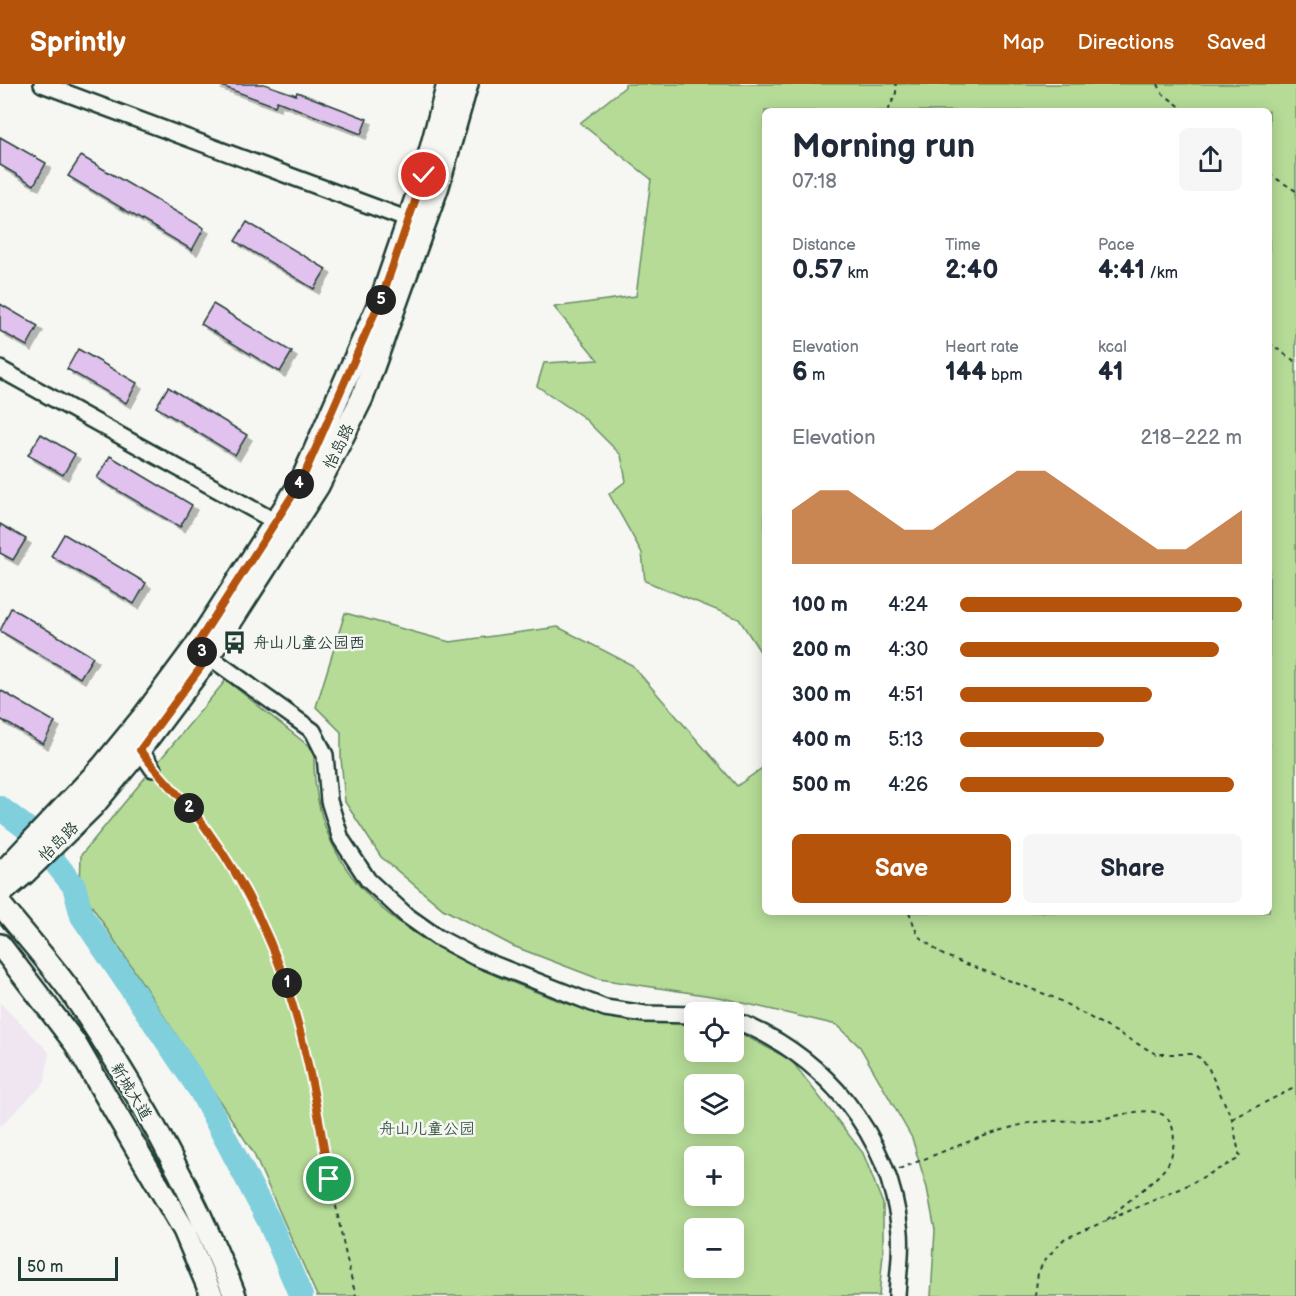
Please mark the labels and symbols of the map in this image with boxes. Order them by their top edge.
pin [398,149,449,200]
pin: 5 [366,285,396,315]
street label: 怡岛路 [320,421,358,472]
pin: 4 [284,469,314,499]
bus stop icon: 舟山儿童公园西 [222,629,248,655]
place label: 舟山儿童公园西 [253,634,365,653]
pin: 3 [187,637,217,667]
pin: 2 [174,793,204,823]
street label: 怡岛路 [35,818,83,866]
pin: 1 [272,968,302,998]
street label: 新城大道 [106,1059,155,1124]
park label: 舟山儿童公园 [379,1120,475,1139]
pin [303,1153,354,1204]
scale bar [18,1254,118,1282]

